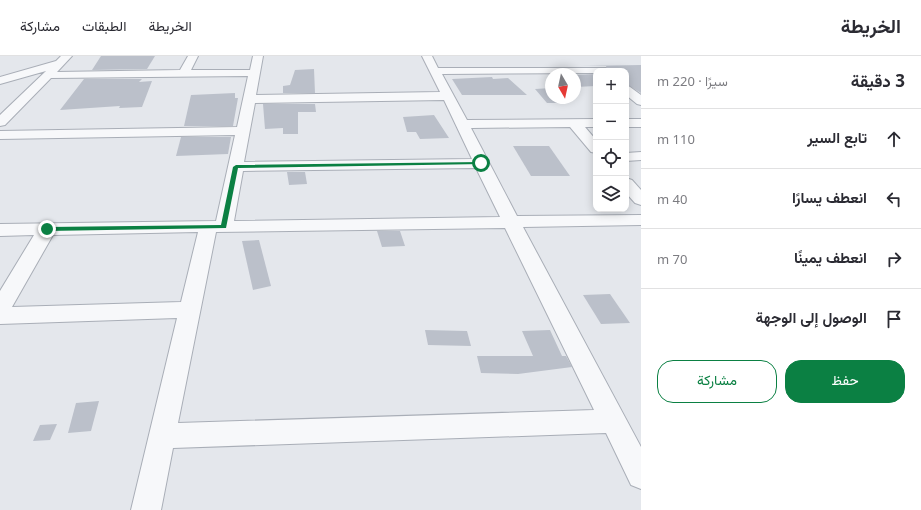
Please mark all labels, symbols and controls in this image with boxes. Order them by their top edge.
text: الخريطة [841,13,901,39]
text: مشاركة [20,16,60,35]
text: الطبقات [82,16,126,35]
text: الخريطة [148,16,192,35]
north arrow [545,68,581,104]
map controls [593,68,629,212]
button: + [593,68,629,104]
text: 3 دقيقة [851,69,905,92]
text: سيرًا · 220 m [657,72,728,90]
button: − [593,104,629,140]
text: تابع السير [807,127,867,147]
icon: ahead [883,128,905,150]
text: 110 m [657,130,695,148]
button: locate [593,140,629,176]
route start [472,154,490,172]
button: layers [593,176,629,212]
text: انعطف يسارًا [792,187,867,207]
icon: left [883,188,905,210]
text: 40 m [657,190,687,208]
route end [38,220,56,238]
text: انعطف يمينًا [794,247,867,267]
icon: right [883,248,905,270]
text: 70 m [657,250,687,268]
text: الوصول إلى الوجهة [756,307,867,327]
icon: arrive [883,308,905,330]
button: مشاركة [657,360,777,403]
button: حفظ [785,360,905,403]

